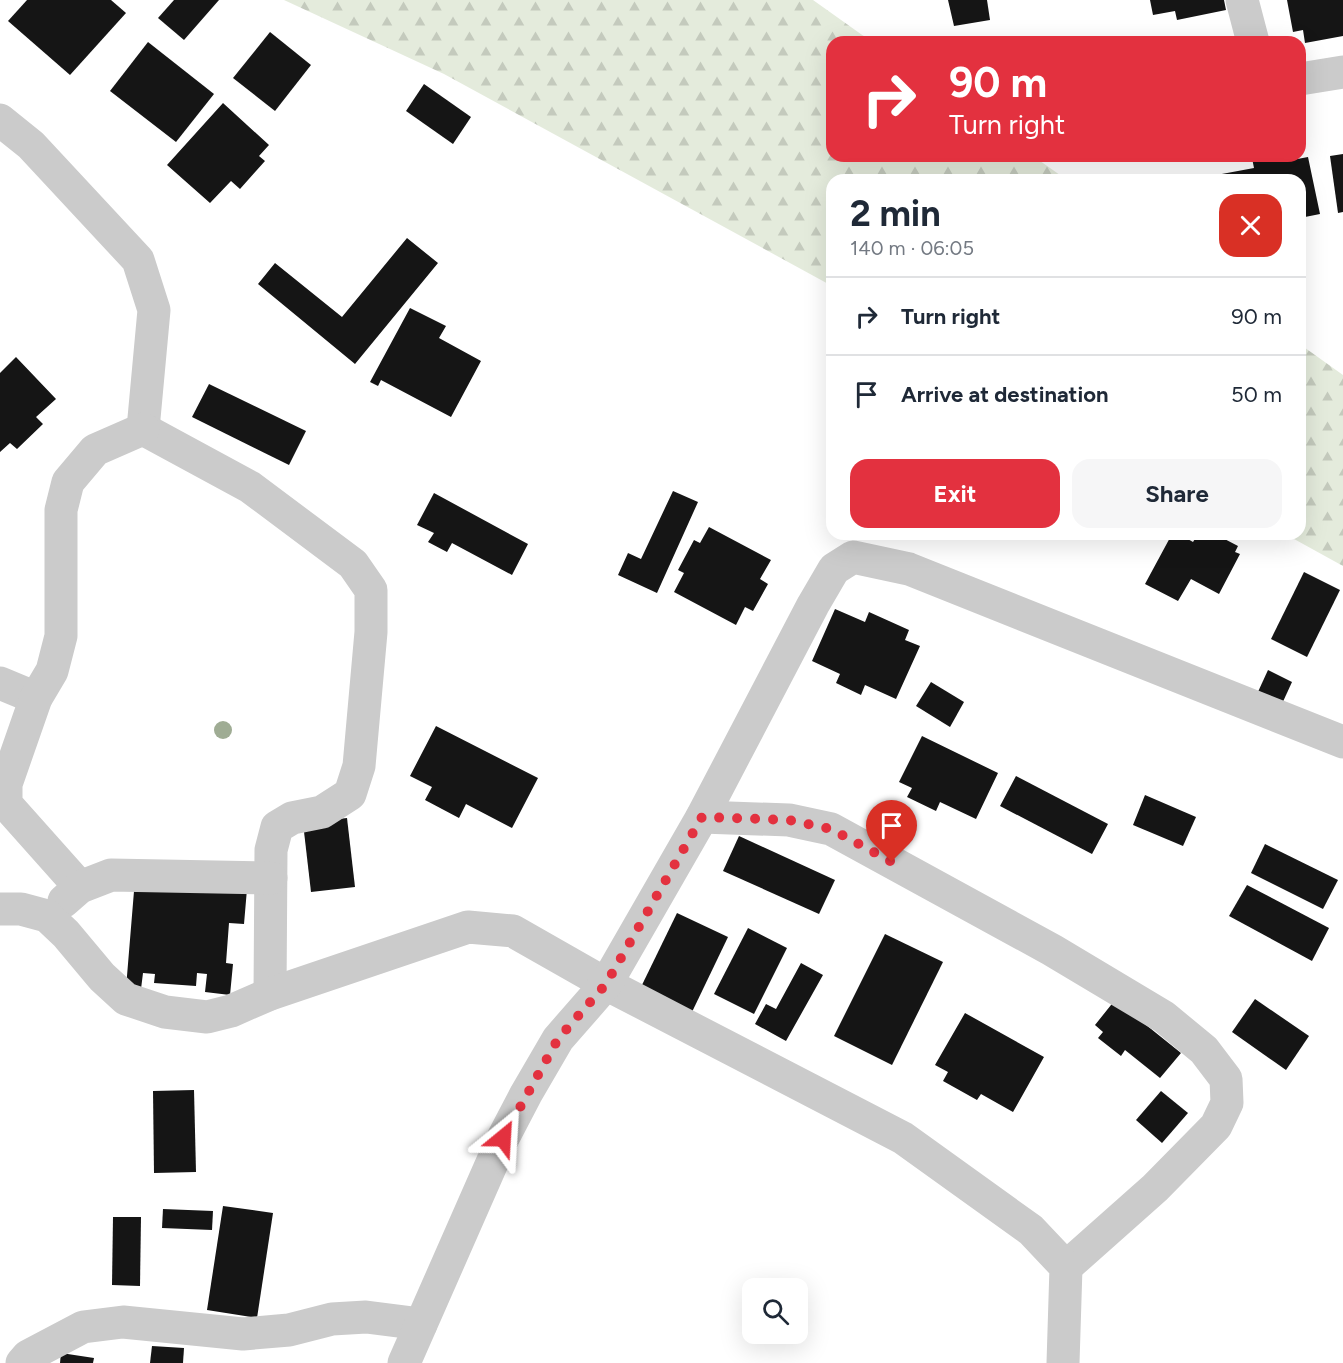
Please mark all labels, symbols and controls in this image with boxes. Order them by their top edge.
text: 90 m [949,57,1047,108]
icon: right [850,60,928,138]
text: Turn right [949,108,1065,141]
text: 2 min [850,192,941,235]
button: close [1219,194,1282,257]
text: 140 m · 06:05 [850,236,974,260]
icon: right [850,300,883,333]
text: Turn right [901,303,1000,330]
text: 90 m [1231,303,1282,330]
icon: arrive [850,378,883,411]
text: Arrive at destination [901,381,1109,408]
text: 50 m [1231,381,1282,408]
button: Exit [850,459,1060,528]
button: Share [1072,459,1282,528]
pin [866,800,917,862]
icon: arrive [875,809,908,842]
position arrow [471,1106,535,1170]
map controls [742,1278,808,1344]
button: search [742,1278,808,1344]

